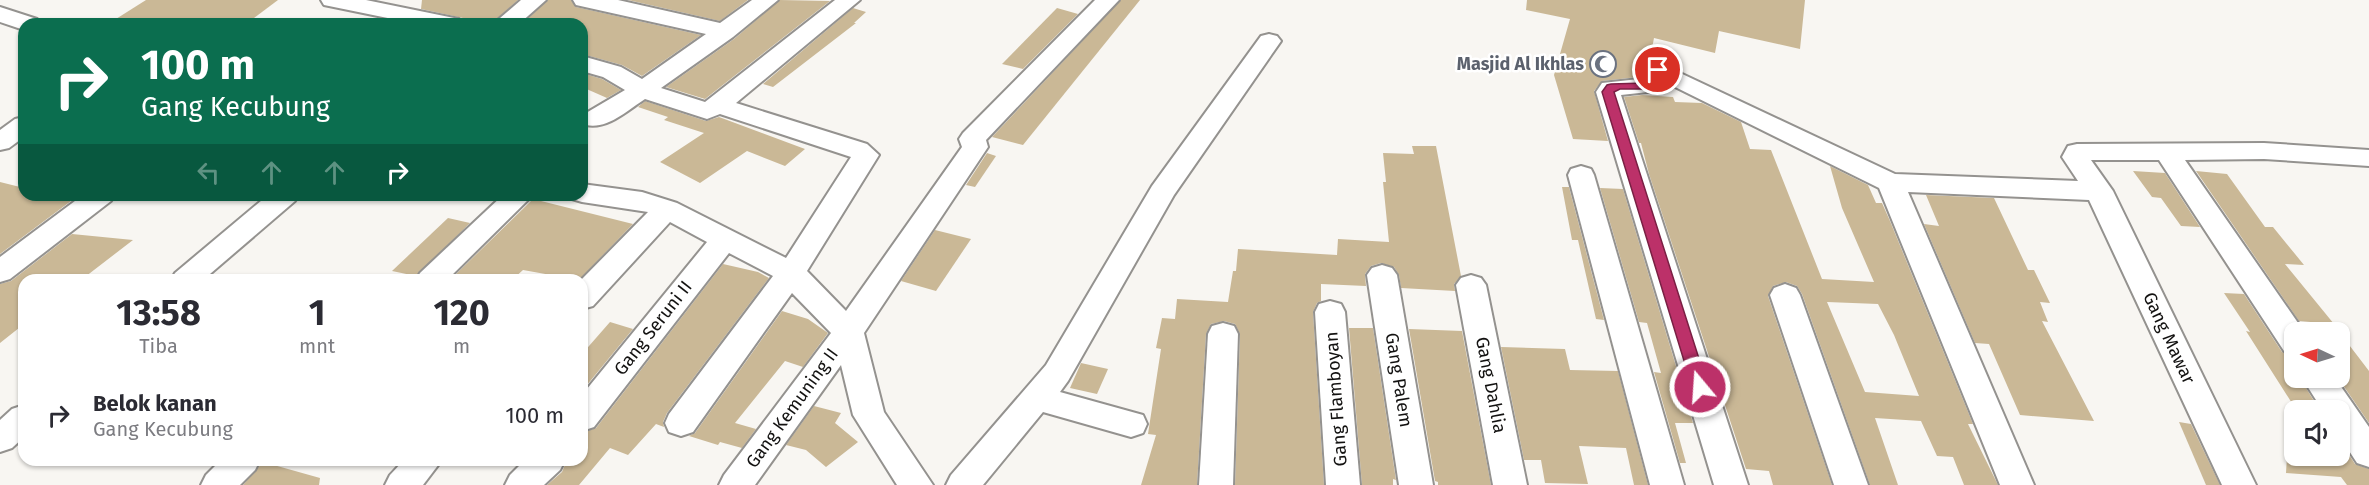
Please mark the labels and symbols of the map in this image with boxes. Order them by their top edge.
pin [1632,44,1683,95]
mosque icon: Masjid Al Ikhlas [1588,49,1618,79]
place label: Masjid Al Ikhlas [1457,53,1584,75]
street label: Gang Seruni II [609,276,697,380]
street label: Gang Mawar [2138,289,2200,388]
north arrow [2284,322,2350,388]
street label: Gang Flamboyan [1320,331,1352,467]
street label: Gang Palem [1381,331,1417,429]
street label: Gang Dahlia [1471,335,1511,435]
street label: Gang Kemuning II [741,344,843,472]
position arrow [1668,355,1732,419]

